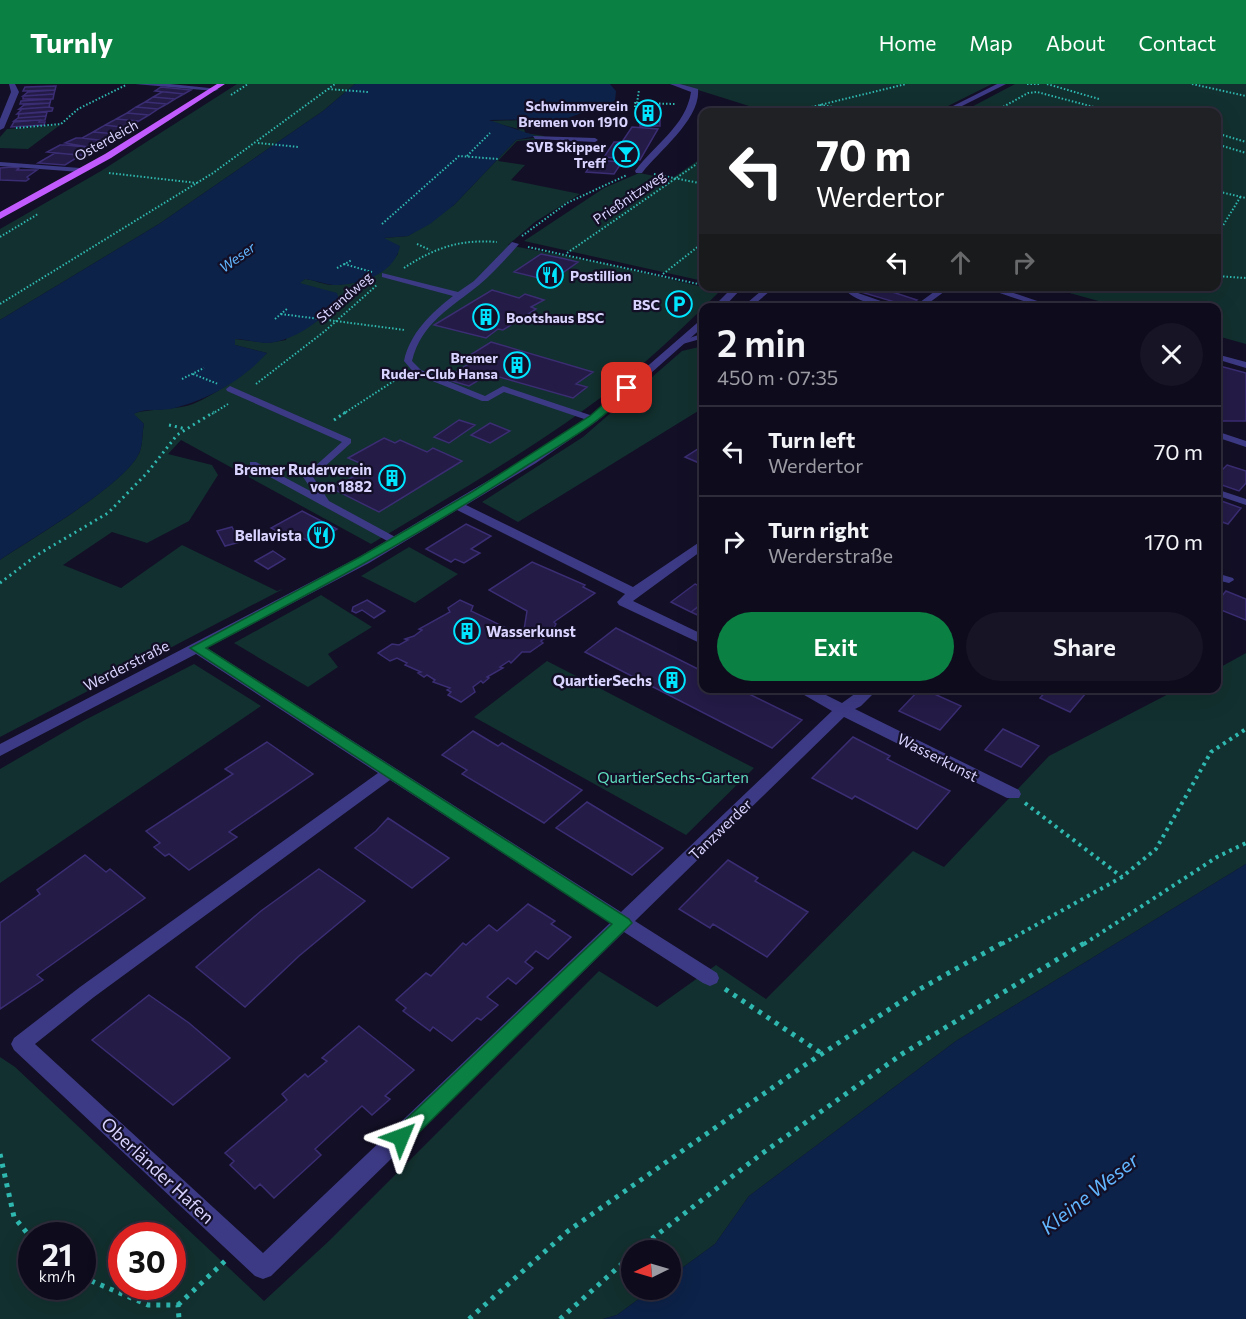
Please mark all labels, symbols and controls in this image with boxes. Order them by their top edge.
text: Turnly [30,25,113,59]
text: Home [879,30,936,55]
text: Map [969,30,1013,55]
text: About [1046,30,1105,55]
text: Contact [1138,30,1216,55]
place label: Schwimmverein Bremen von 1910 [518,97,628,130]
building icon: Schwimmverein Bremen von 1910 [633,98,663,128]
street label: Osterdeich [71,116,141,164]
text: 70 m [816,128,911,180]
icon: left [717,132,795,210]
place label: SVB Skipper Treff [526,138,607,171]
bar icon: SVB Skipper Treff [611,139,641,169]
street label: Prießnitzweg [589,166,669,228]
text: Werdertor [816,180,945,213]
water label: Weser [216,238,259,276]
icon: left [881,246,914,279]
icon: ahead [944,246,977,279]
icon: right [1007,246,1040,279]
restaurant icon: Postillion [535,260,565,290]
place label: Postillion [570,267,631,284]
street label: Strandweg [313,268,376,326]
parking icon: BSC [664,289,694,319]
place label: BSC [633,296,660,313]
building icon: Bootshaus BSC [471,302,501,332]
place label: Bootshaus BSC [506,309,604,326]
text: 2 min [717,320,806,364]
button: close [1140,323,1203,386]
place label: Bremer Ruder-Club Hansa [381,349,498,382]
building icon: Bremer Ruder-Club Hansa [502,350,532,380]
pin [601,362,652,413]
text: 450 m · 07:35 [717,365,838,389]
icon: arrive [610,371,643,404]
text: Turn left [768,426,855,453]
icon: left [717,435,750,468]
text: 70 m [1154,438,1203,465]
text: Werdertor [768,453,863,477]
place label: Bremer Ruderverein von 1882 [234,460,372,495]
building icon: Bremer Ruderverein von 1882 [377,463,407,493]
text: Turn right [768,516,869,543]
restaurant icon: Bellavista [306,520,336,550]
icon: right [717,525,750,558]
place label: Bellavista [235,526,302,544]
text: 170 m [1144,528,1203,555]
text: Werderstraße [768,543,893,567]
button: Exit [717,612,954,681]
button: Share [966,612,1203,681]
building icon: Wasserkunst [452,616,482,646]
place label: Wasserkunst [486,622,576,640]
street label: Werderstraße [80,636,172,694]
building icon: QuartierSechs [657,665,687,695]
place label: QuartierSechs [553,671,652,689]
street label: Wasserkunst [895,729,981,785]
park label: QuartierSechs-Garten [597,768,749,786]
street label: Tanzwerder [685,795,755,863]
position arrow [369,1105,433,1169]
street label: Oberländer Hafen [97,1112,219,1228]
water label: Kleine Weser [1035,1147,1143,1239]
speed limit sign: 30 [108,1222,186,1300]
text: 21 [42,1235,72,1272]
north arrow [621,1240,681,1300]
map controls [621,1240,681,1300]
text: km/h [39,1267,75,1285]

